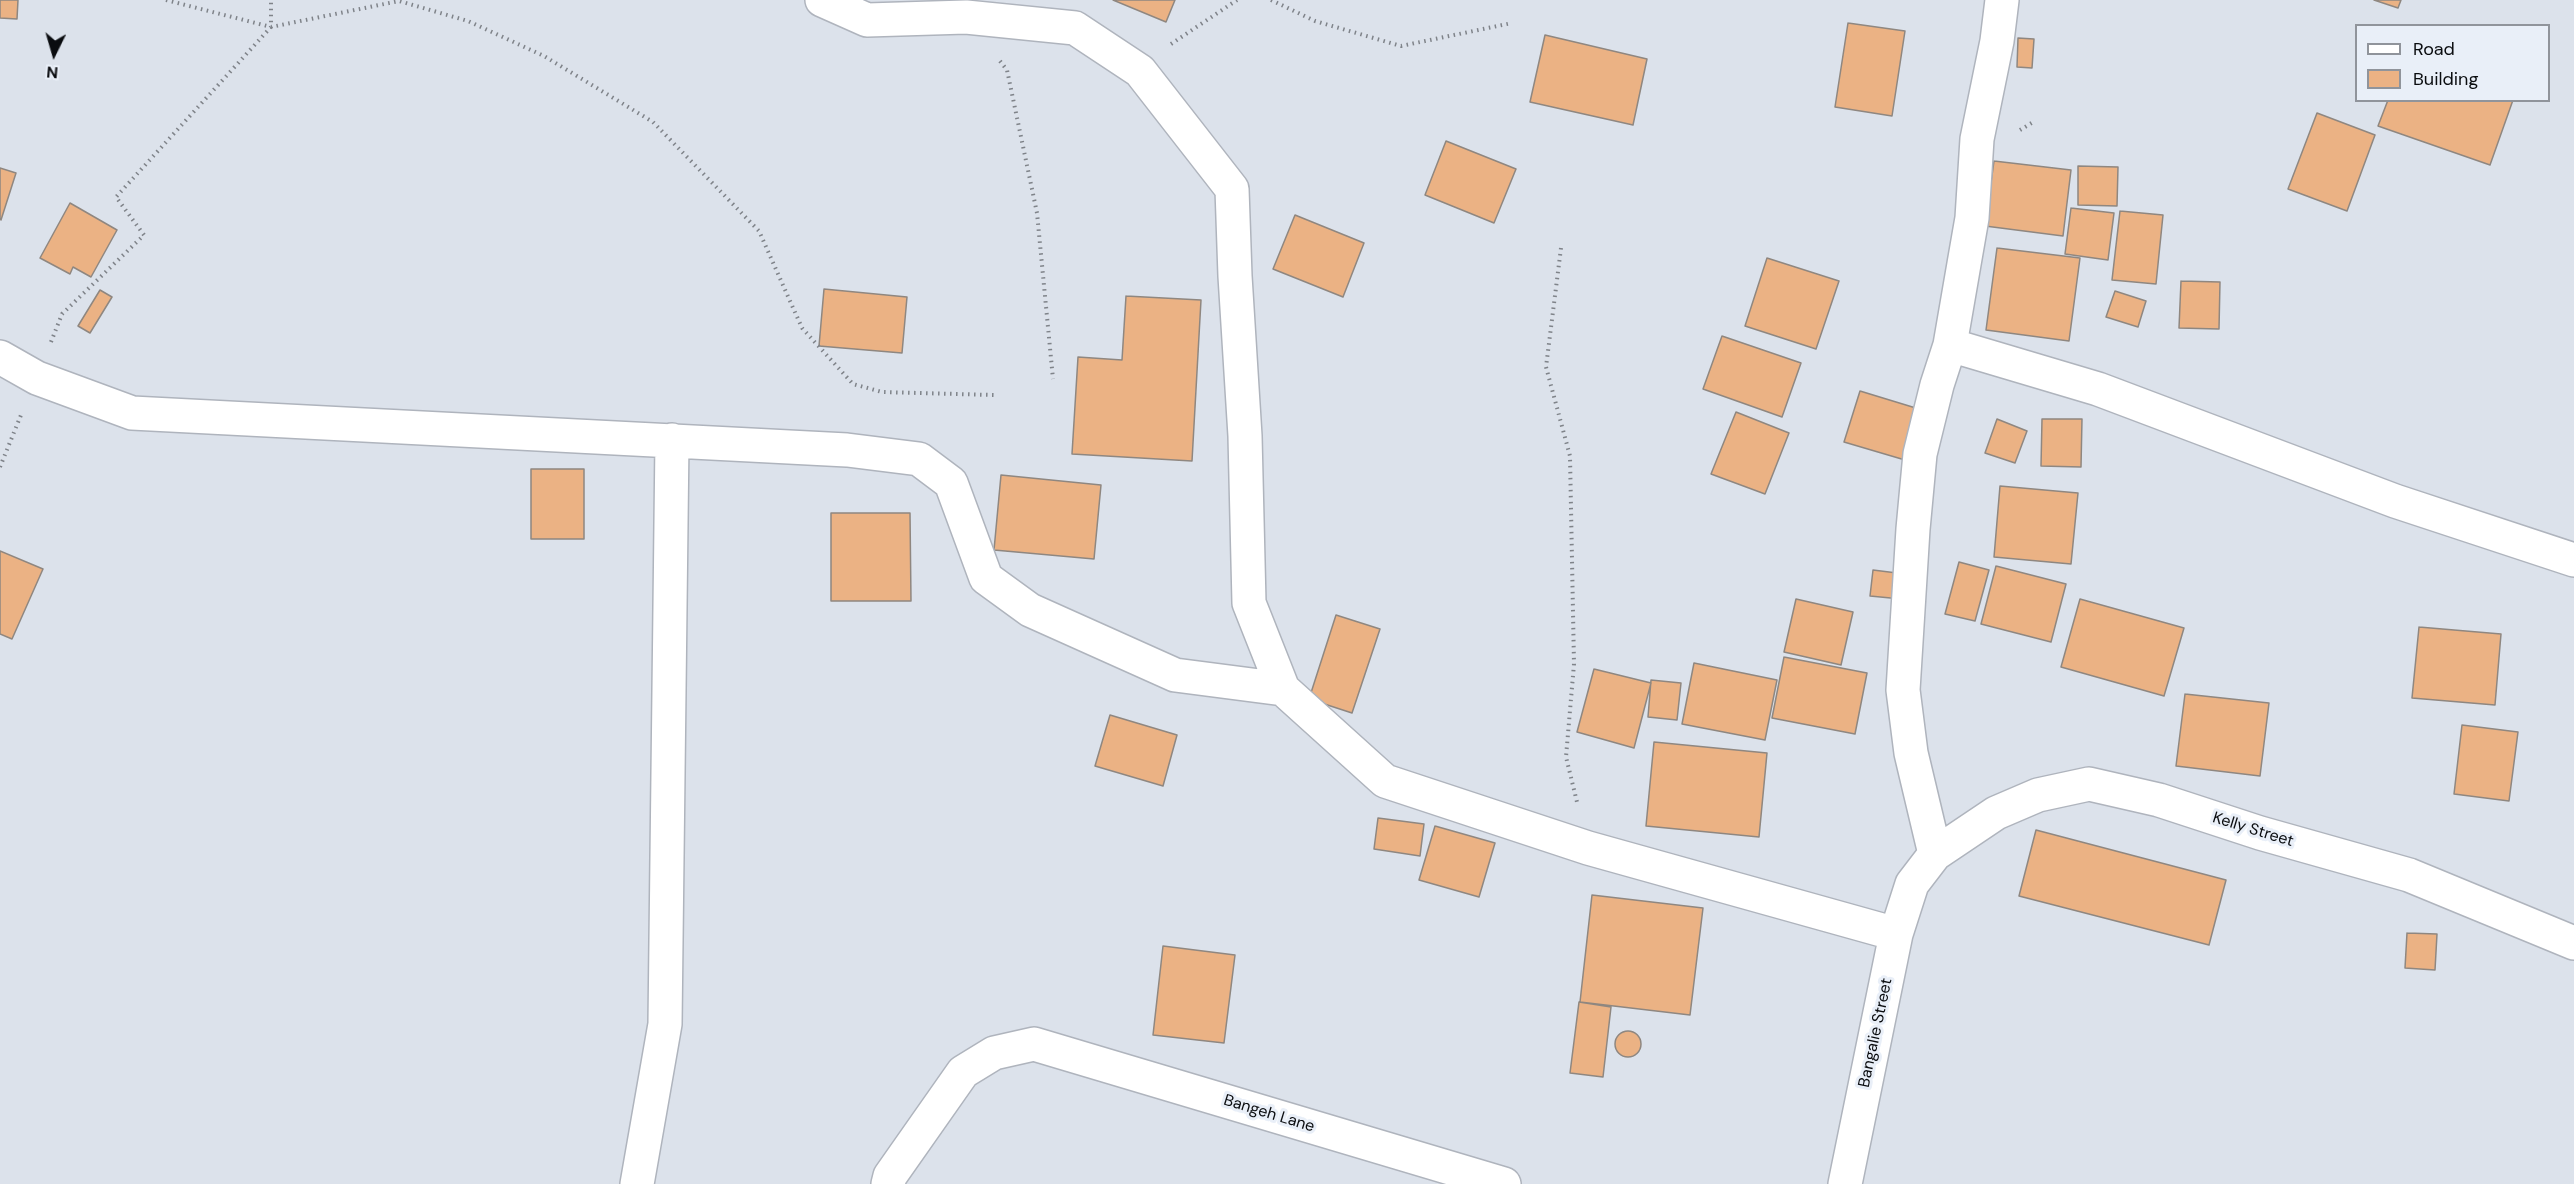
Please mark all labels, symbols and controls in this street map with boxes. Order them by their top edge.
north arrow [24,24,84,84]
legend [2355,24,2550,102]
text: Road [2413,37,2455,61]
text: N [46,61,59,83]
text: Building [2413,67,2478,91]
street label: Kelly Street [2210,809,2296,851]
street label: Bangalie Street [1855,977,1897,1089]
street label: Bangeh Lane [1221,1091,1317,1137]

